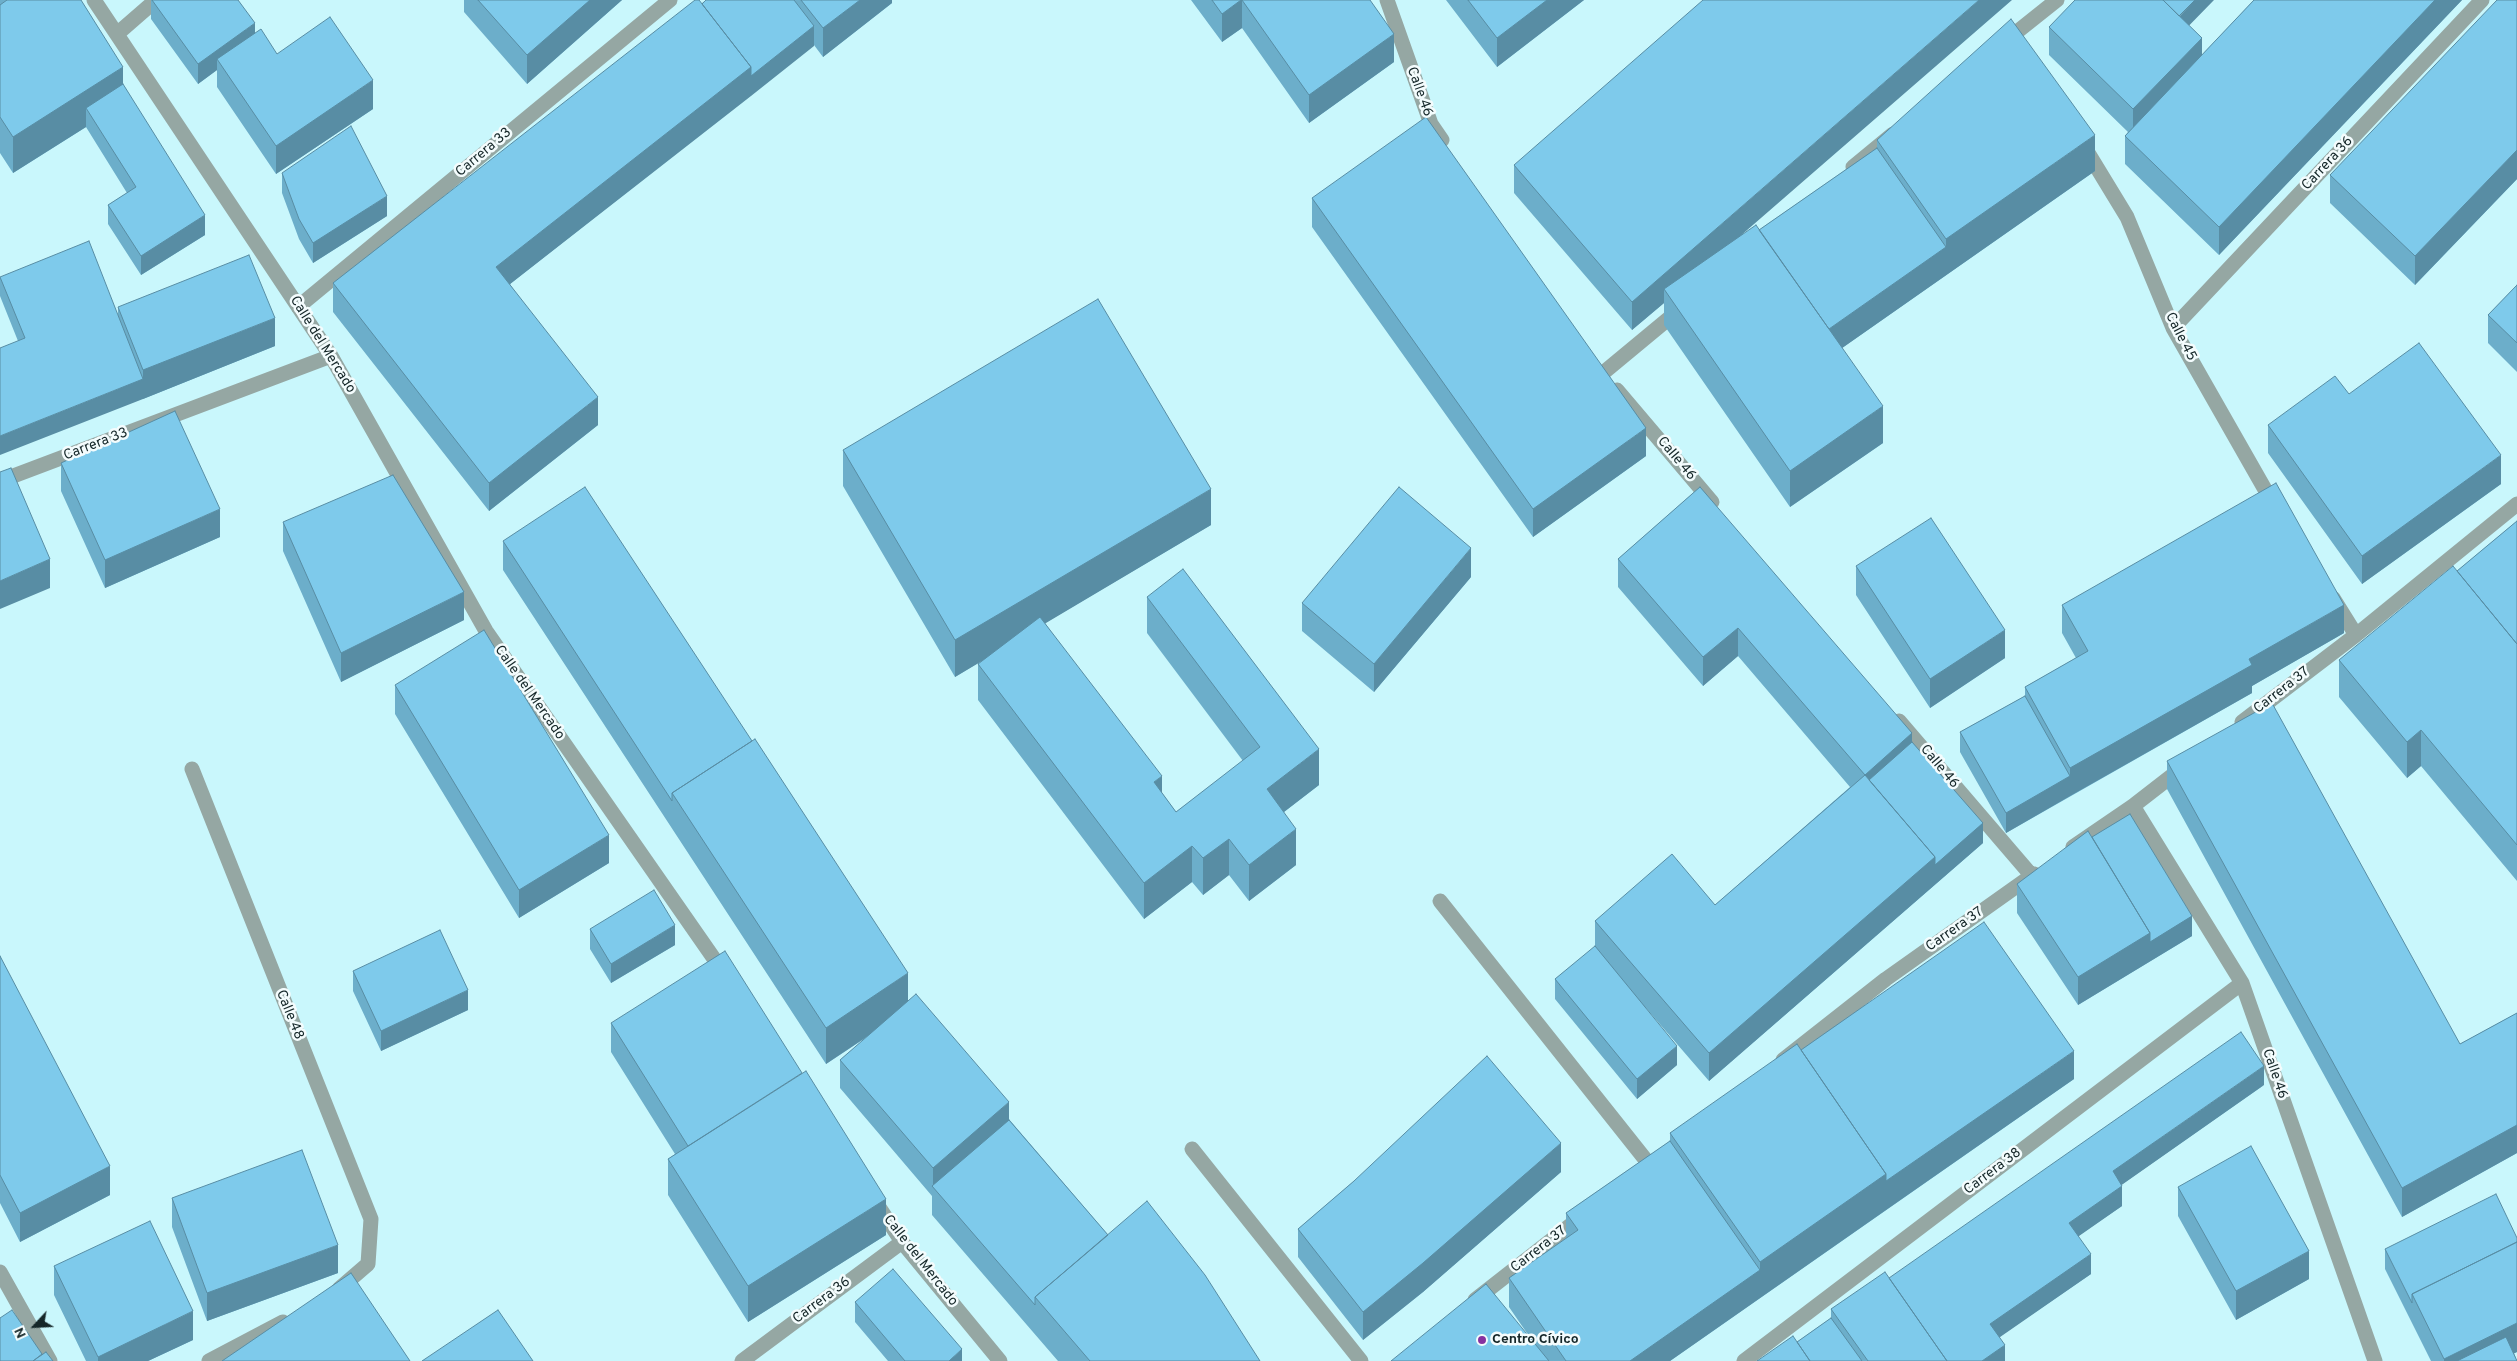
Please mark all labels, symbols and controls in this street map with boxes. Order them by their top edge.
street label: Calle 46 [1402,65,1436,119]
street label: Carrera 33 [453,125,515,181]
street label: Carrera 36 [2299,134,2357,194]
street label: Calle del Mercado [285,293,359,397]
street label: Calle 45 [2161,310,2199,364]
street label: Carrera 33 [62,425,130,465]
street label: Calle 46 [1653,434,1699,484]
street label: Calle del Mercado [490,643,568,743]
street label: Carrera 37 [2251,664,2313,718]
street label: Calle 46 [1916,742,1962,792]
street label: Carrera 37 [1923,904,1987,956]
street label: Calle 48 [272,988,306,1042]
street label: Calle 46 [2258,1047,2290,1101]
street label: Carrera 38 [1961,1145,2025,1199]
street label: Calle del Mercado [879,1212,961,1310]
street label: Carrera 37 [1508,1223,1570,1277]
street label: Carrera 36 [790,1274,854,1328]
north arrow [10,1301,60,1351]
text: N [11,1324,31,1341]
place label: Centro Cívico [1492,1332,1579,1348]
marker: Centro Cívico [1476,1334,1488,1346]

